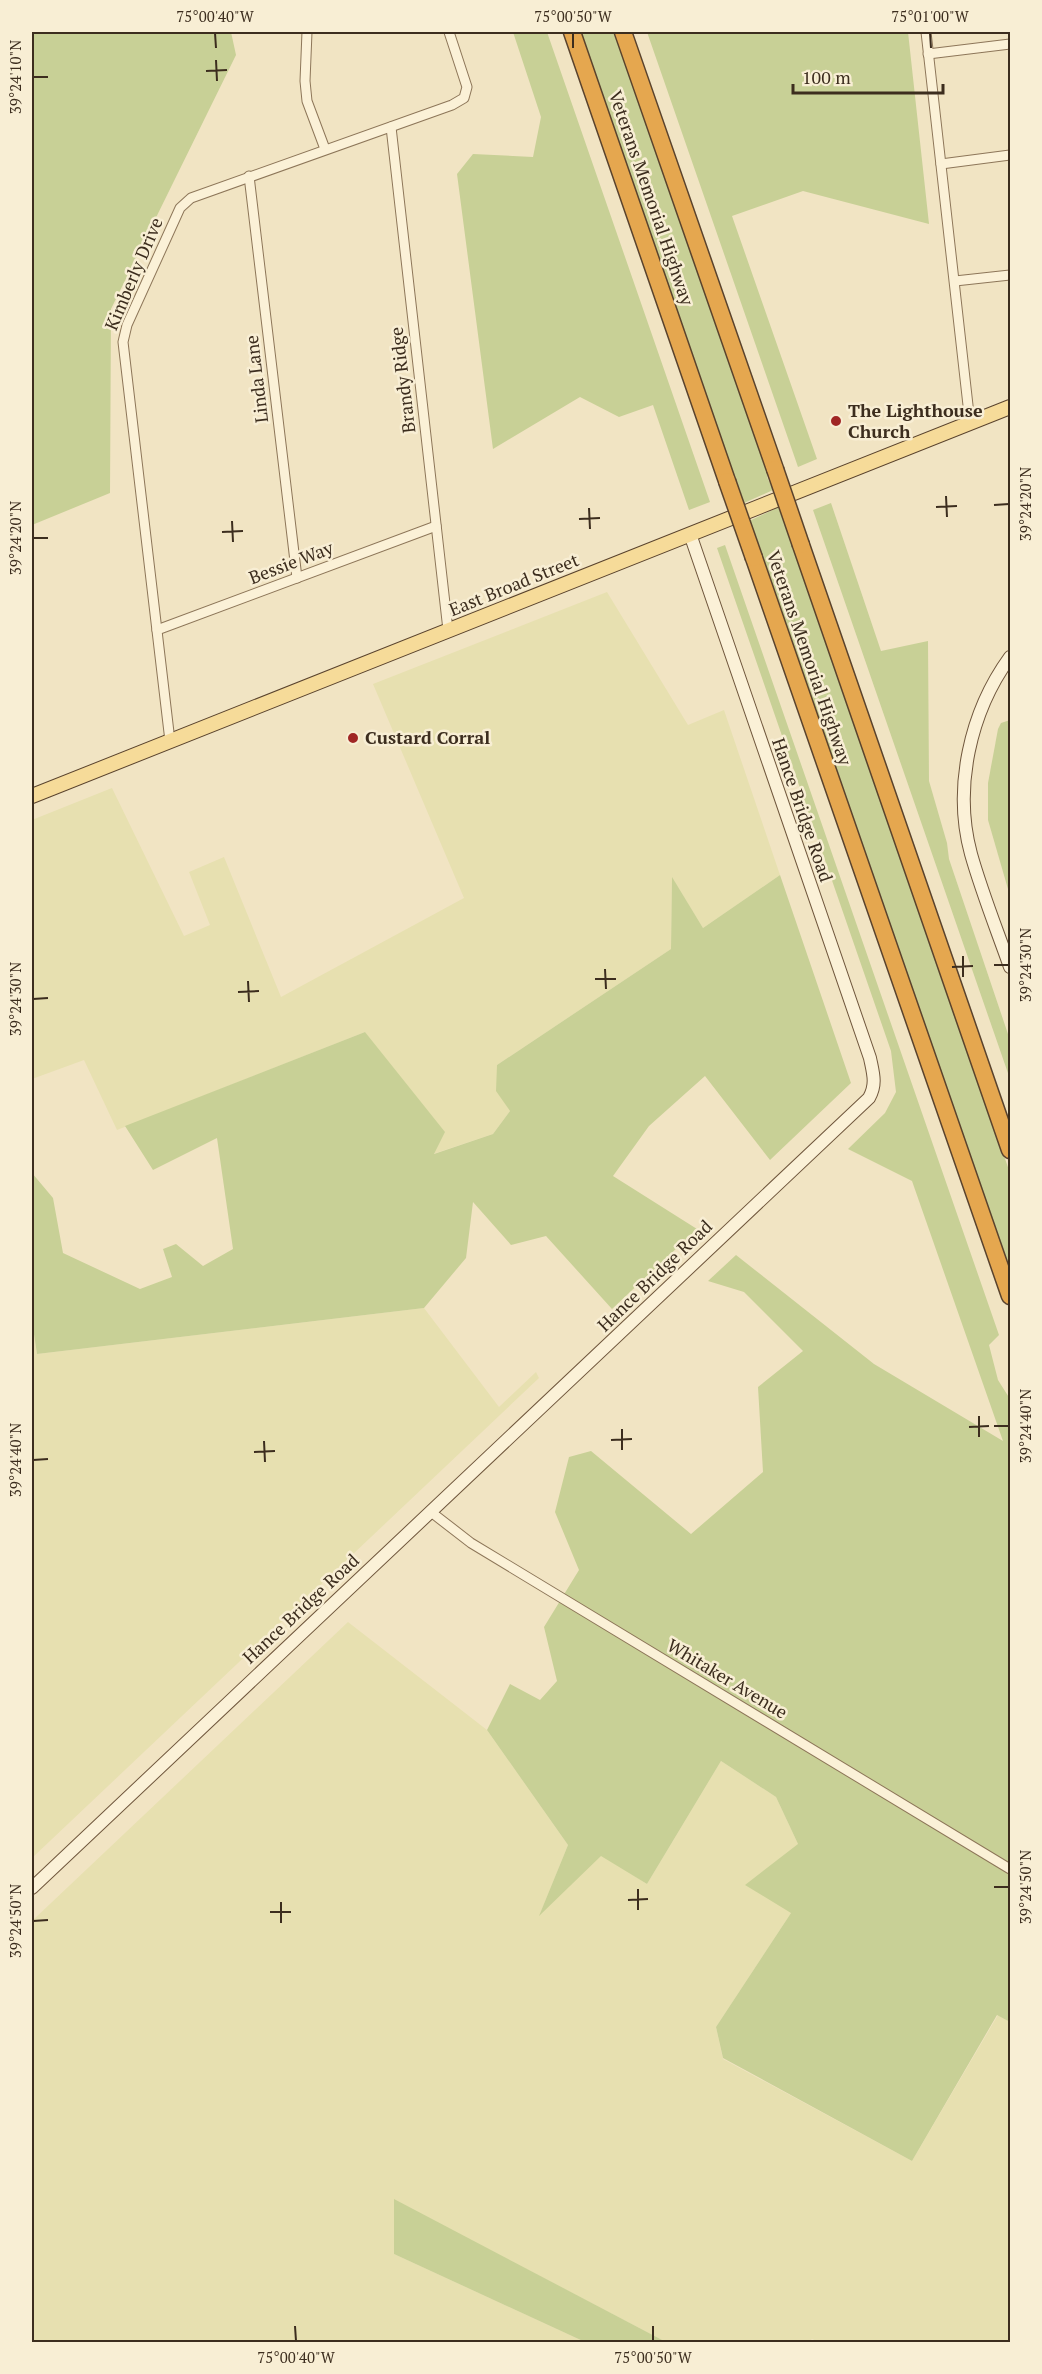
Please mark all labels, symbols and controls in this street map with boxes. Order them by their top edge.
text: 75°00'40"W [176,6,255,26]
text: 75°00'50"W [534,6,613,26]
text: 75°01'00"W [891,6,970,26]
text: 39°24'10"N [5,40,25,114]
scale bar [793,57,943,95]
text: 100 m [802,65,851,89]
street label: Veterans Memorial Highway [604,87,700,309]
street label: Kimberly Drive [99,214,168,334]
street label: Brandy Ridge [384,326,420,434]
street label: Linda Lane [239,334,273,424]
place label: The Lighthouse Church [848,398,983,443]
marker: The Lighthouse Church [829,414,843,428]
text: 39°24'20"N [1015,467,1035,541]
text: 39°24'20"N [5,501,25,575]
street label: Bessie Way [245,535,337,589]
street label: East Broad Street [445,547,582,621]
street label: Veterans Memorial Highway [762,547,858,769]
place label: Custard Corral [365,725,490,749]
marker: Custard Corral [346,731,360,745]
street label: Hance Bridge Road [767,734,839,885]
text: 39°24'30"N [1015,928,1035,1002]
text: 39°24'30"N [5,962,25,1036]
street label: Hance Bridge Road [592,1214,717,1336]
text: 39°24'40"N [1015,1389,1035,1463]
text: 39°24'40"N [5,1423,25,1497]
street label: Hance Bridge Road [237,1548,364,1668]
street label: Whitaker Avenue [663,1633,792,1724]
text: 39°24'50"N [1015,1850,1035,1924]
text: 39°24'50"N [5,1884,25,1958]
text: 75°00'40"W [257,2347,336,2367]
text: 75°00'50"W [614,2347,693,2367]

